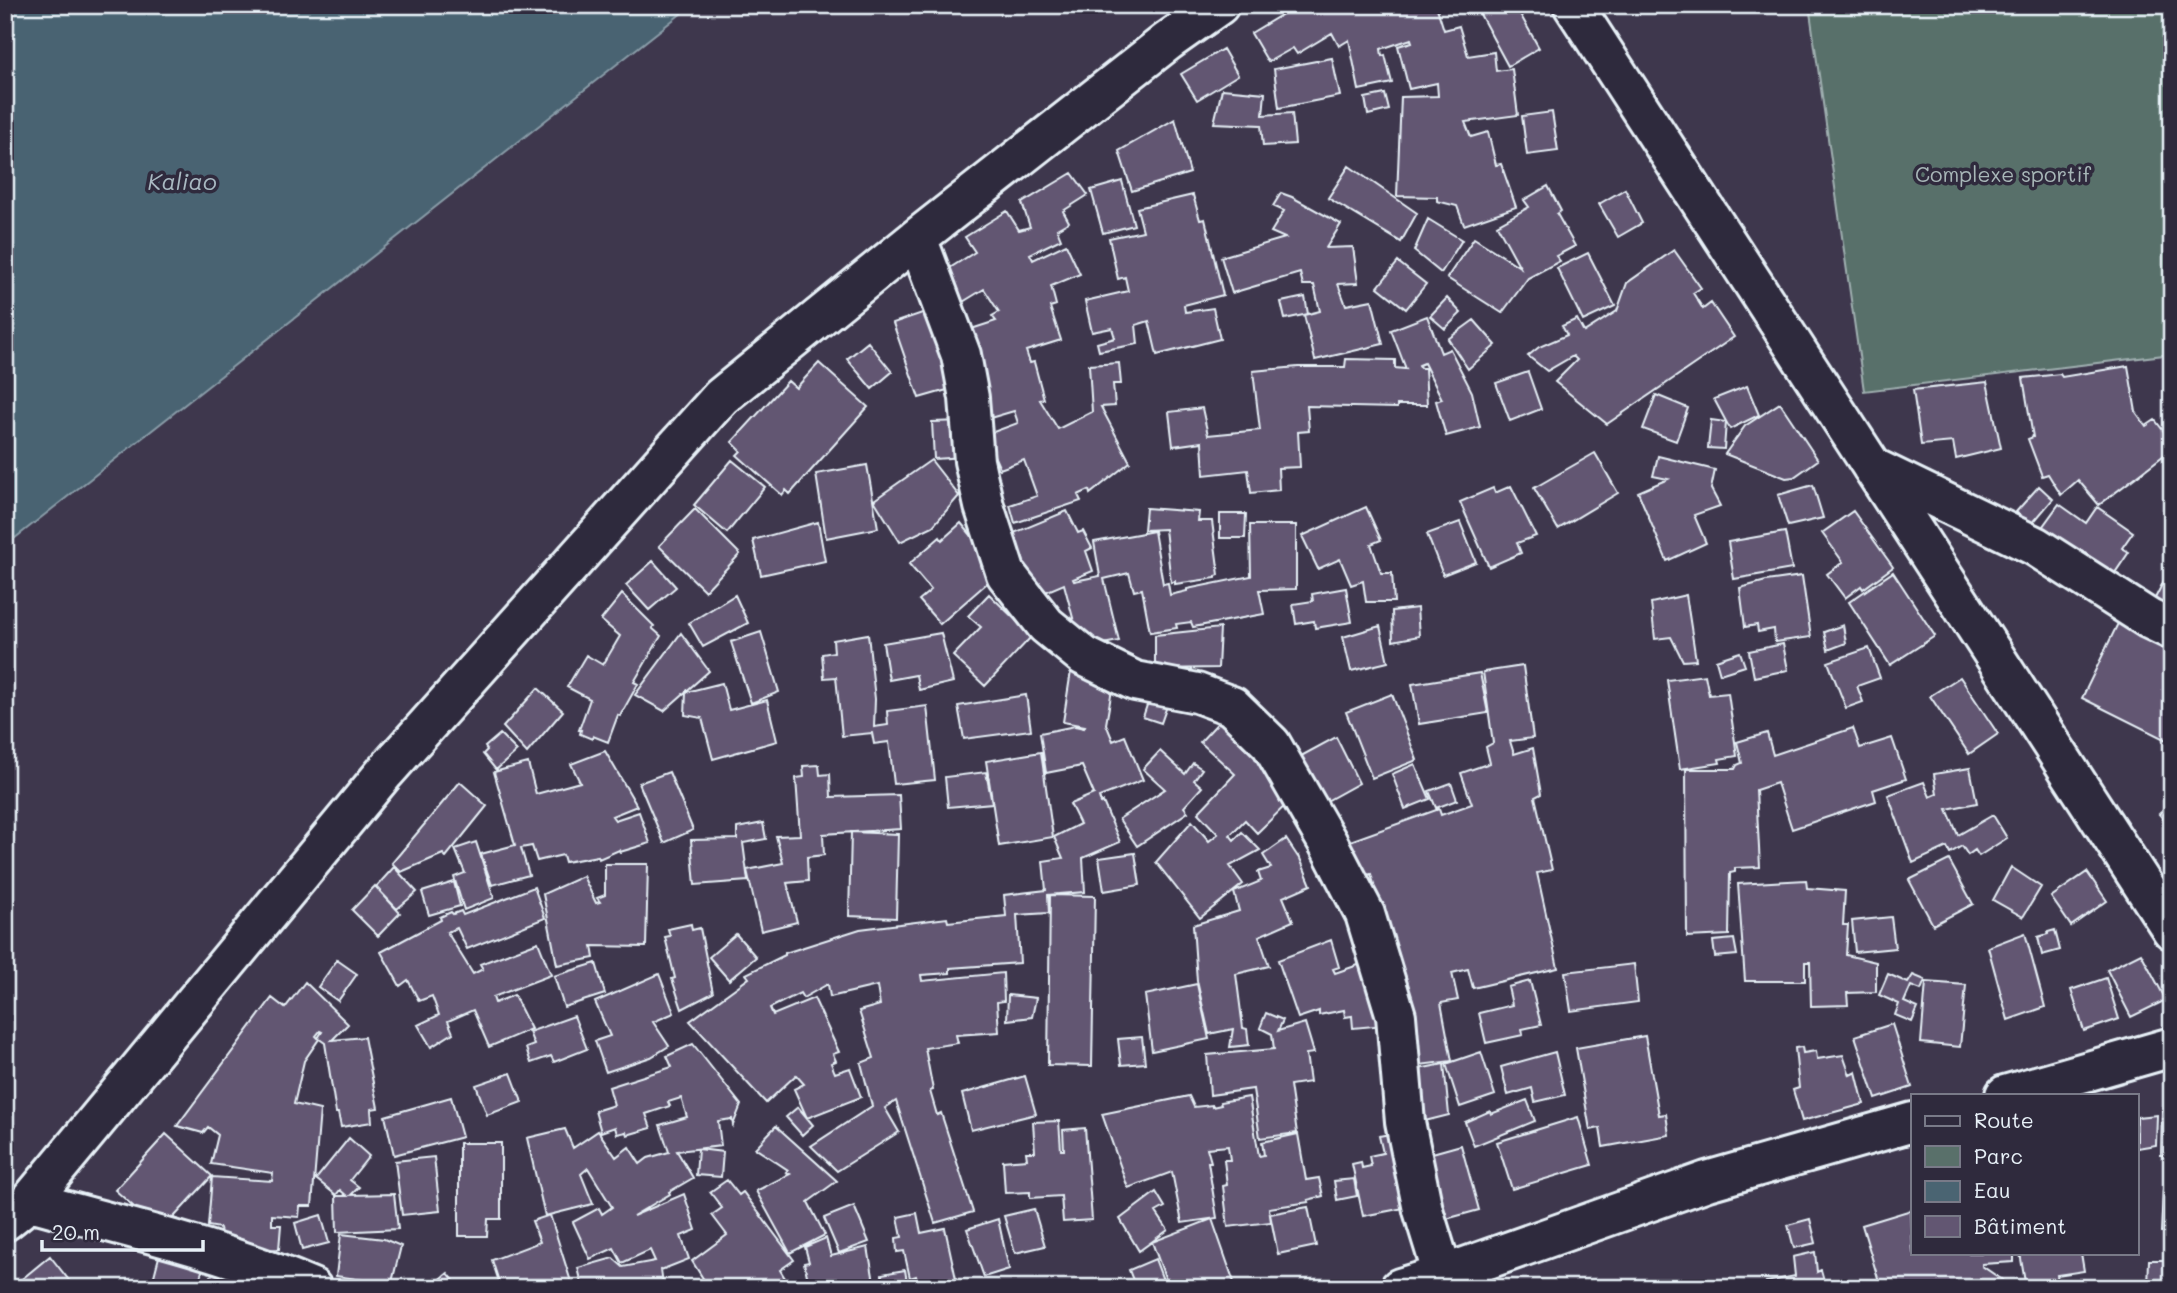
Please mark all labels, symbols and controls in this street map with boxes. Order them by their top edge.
park label: Complexe sportif [1915,160,2092,187]
water label: Kaliao [147,166,217,196]
legend [1911,1094,2138,1254]
text: Route [1974,1106,2034,1133]
text: Parc [1974,1142,2023,1169]
text: Eau [1974,1176,2011,1203]
scale bar [42,1209,203,1253]
text: Bâtiment [1974,1212,2066,1239]
text: 20 m [52,1218,100,1245]

